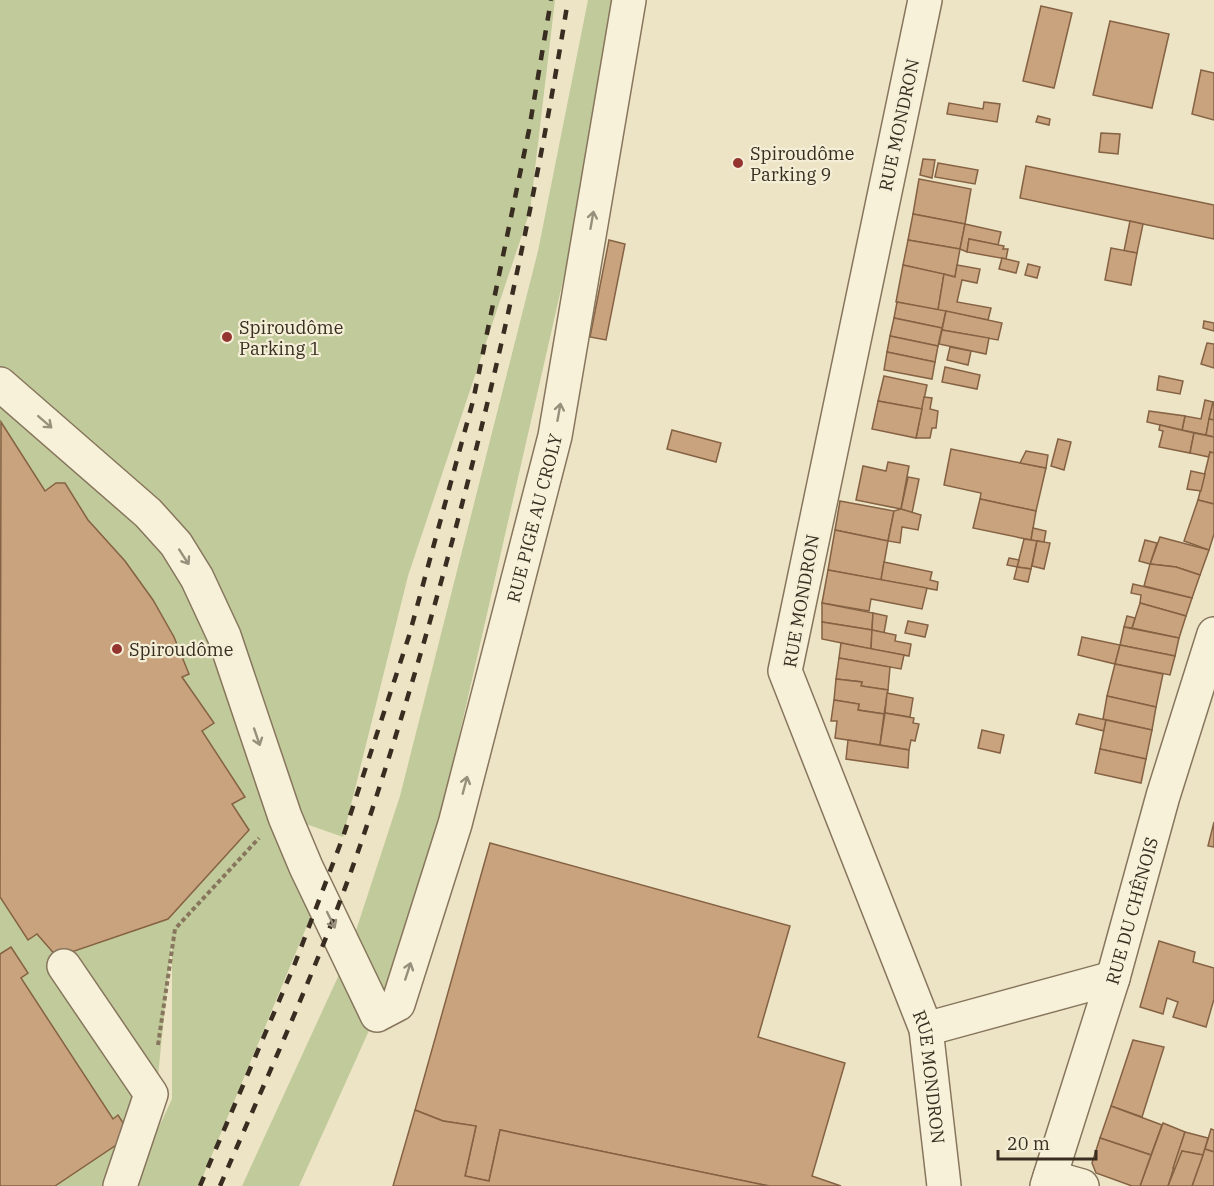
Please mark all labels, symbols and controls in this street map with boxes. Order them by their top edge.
street label: RUE MONDRON [874,57,924,193]
place label: Spiroudôme Parking 9 [750,142,854,186]
marker: Spiroudôme Parking 9 [731,156,745,170]
one-way arrow [587,211,598,230]
place label: Spiroudôme Parking 1 [239,316,343,360]
marker: Spiroudôme Parking 1 [220,330,234,344]
one-way arrow [554,403,565,423]
one-way arrow [37,415,52,429]
street label: RUE PIGE AU CROLY [501,430,567,605]
street label: RUE MONDRON [778,533,824,669]
one-way arrow [178,548,190,565]
place label: Spiroudôme [129,638,233,661]
marker: Spiroudôme [110,642,124,656]
one-way arrow [252,727,263,746]
one-way arrow [460,775,471,794]
street label: RUE DU CHÊNOIS [1100,834,1163,987]
one-way arrow [325,911,337,928]
one-way arrow [403,962,414,981]
street label: RUE MONDRON [908,1006,951,1145]
scale bar [998,1123,1096,1161]
text: 20 m [1007,1132,1050,1155]

